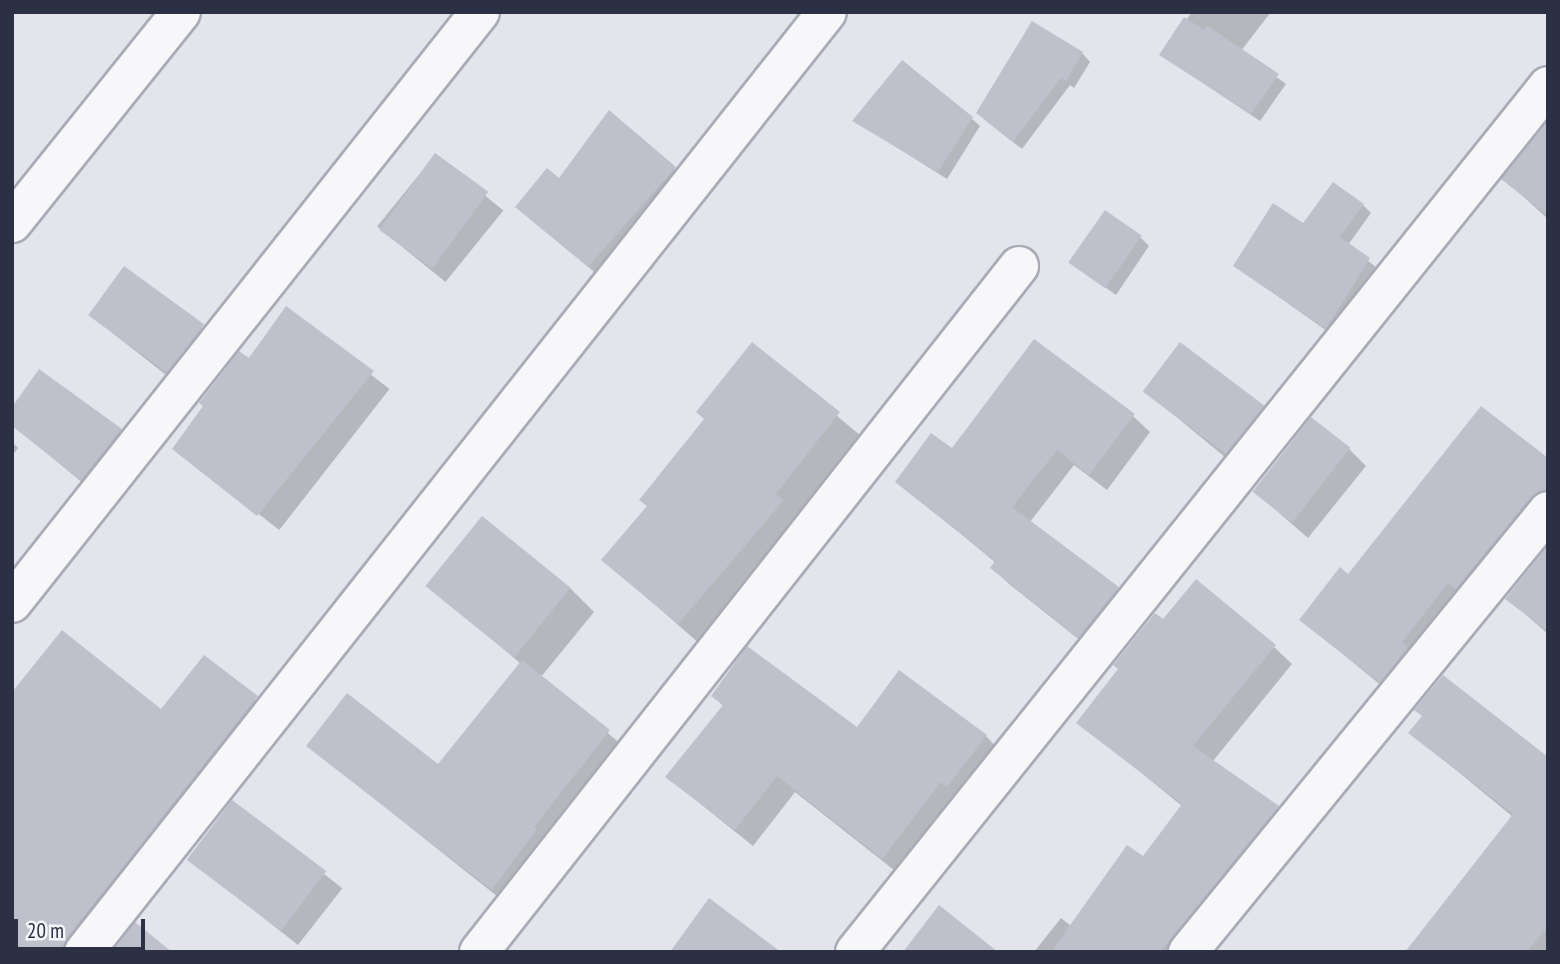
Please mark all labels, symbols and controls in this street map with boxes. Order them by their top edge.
scale bar [18,904,149,948]
text: 20 m [27,917,64,944]

